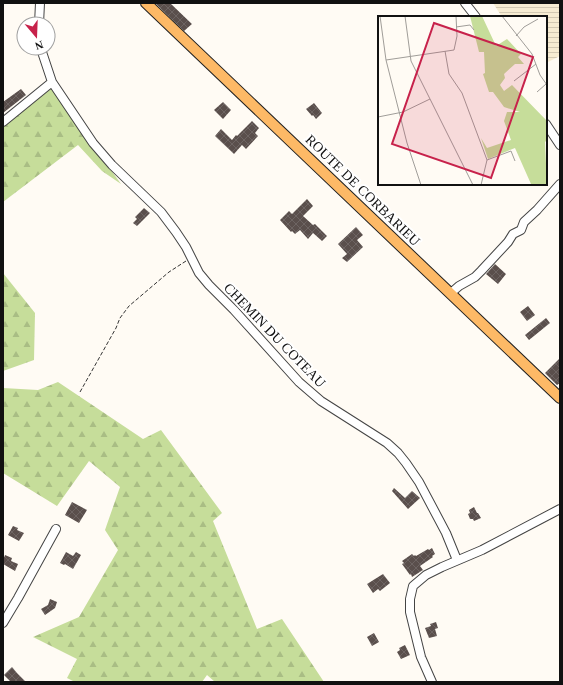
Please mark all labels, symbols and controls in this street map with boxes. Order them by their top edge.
north arrow [16,16,56,56]
inset map [378,16,547,185]
text: N [33,38,45,52]
street label: ROUTE DE CORBARIEU [302,132,423,249]
street label: CHEMIN DU COTEAU [221,280,328,391]

